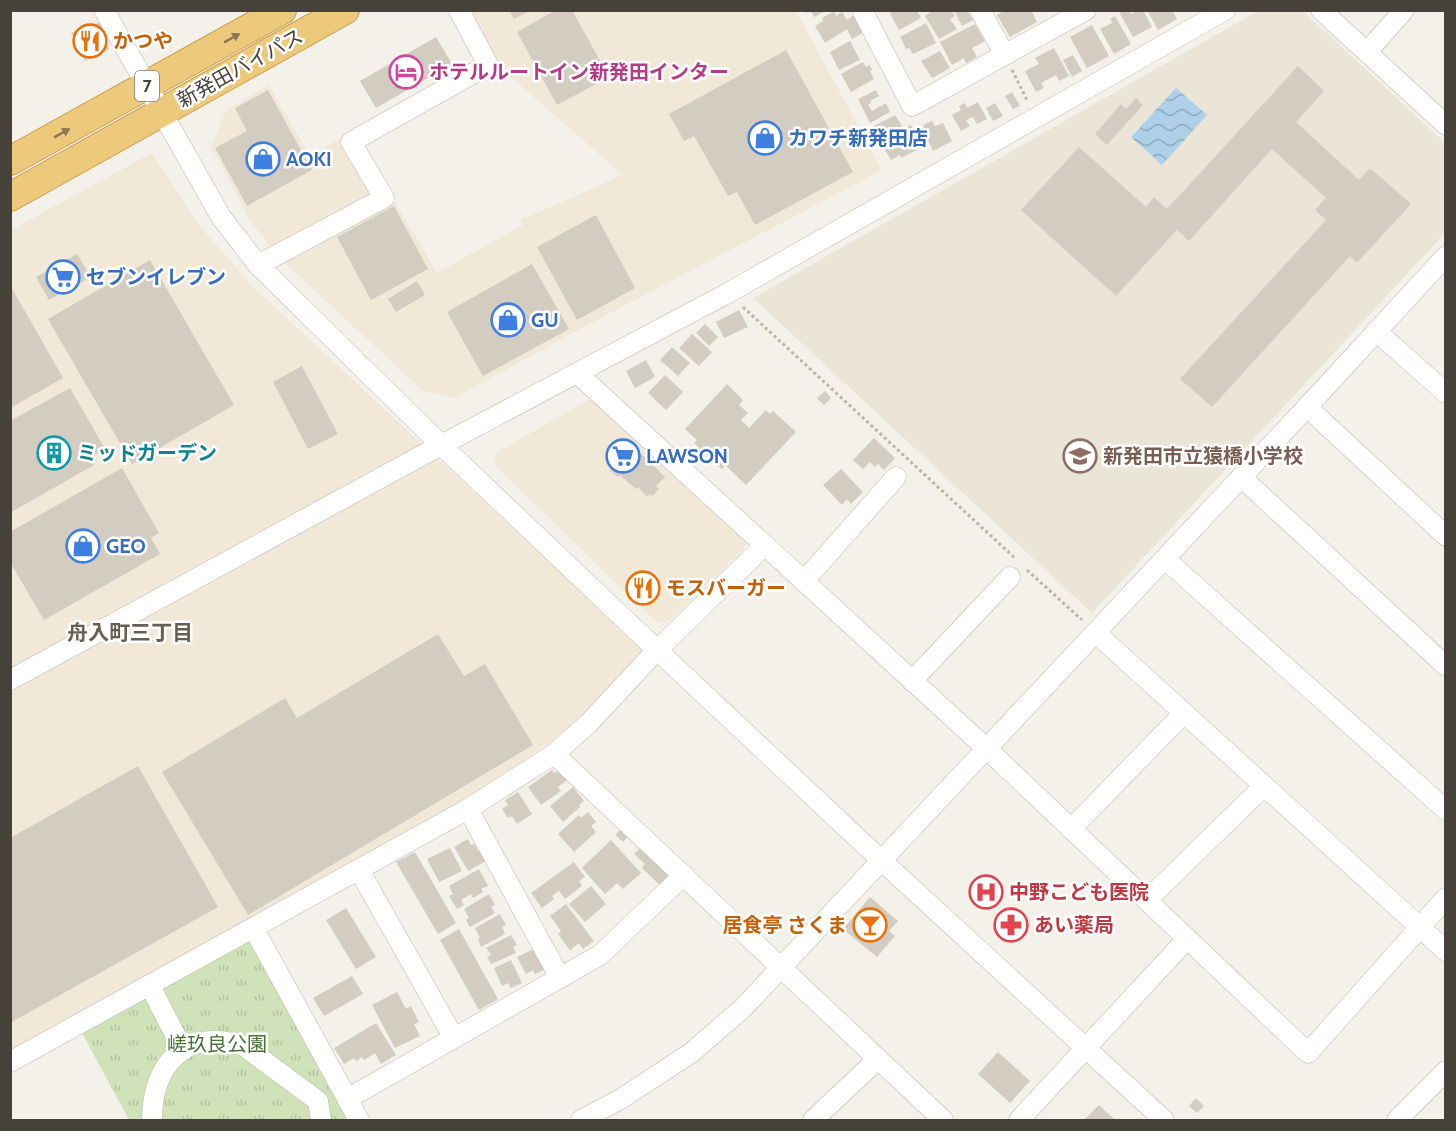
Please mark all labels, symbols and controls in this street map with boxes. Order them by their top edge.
restaurant icon: かつや [72,23,108,59]
street label: 新発田バイパス [173,24,307,112]
place label: かつや [113,29,173,53]
one-way arrow [224,33,241,43]
hotel icon: ホテルルートイン新発田インター [388,54,424,90]
place label: ホテルルートイン新発田インター [429,60,729,84]
road number: 7 [135,71,159,101]
shop icon: カワチ新発田店 [747,120,783,156]
place label: カワチ新発田店 [788,126,928,150]
one-way arrow [54,128,71,138]
shop icon: AOKI [245,141,281,177]
place label: AOKI [286,147,332,171]
supermarket icon: セブンイレブン [45,259,81,295]
place label: セブンイレブン [86,265,226,289]
shop icon: GU [490,302,526,338]
place label: GU [531,308,559,332]
building icon: ミッドガーデン [36,435,72,471]
supermarket icon: LAWSON [605,438,641,474]
school or university icon: 新発田市立猿橋小学校 [1062,438,1098,474]
place label: ミッドガーデン [77,441,217,465]
place label: LAWSON [646,444,728,468]
place label: 新発田市立猿橋小学校 [1103,444,1303,468]
shop icon: GEO [65,528,101,564]
place label: GEO [106,534,146,558]
restaurant icon: モスバーガー [625,570,661,606]
place label: モスバーガー [666,576,786,600]
district label: 舟入町三丁目 [67,620,193,645]
hospital icon: 中野こども医院 [968,874,1004,910]
place label: 中野こども医院 [1009,880,1149,904]
bar icon: 居食亭 さくま [852,907,888,943]
pharmacy icon: あい薬局 [993,907,1029,943]
place label: 居食亭 さくま [723,913,847,937]
place label: あい薬局 [1034,913,1114,937]
park label: 嵯玖良公園 [167,1032,267,1056]

